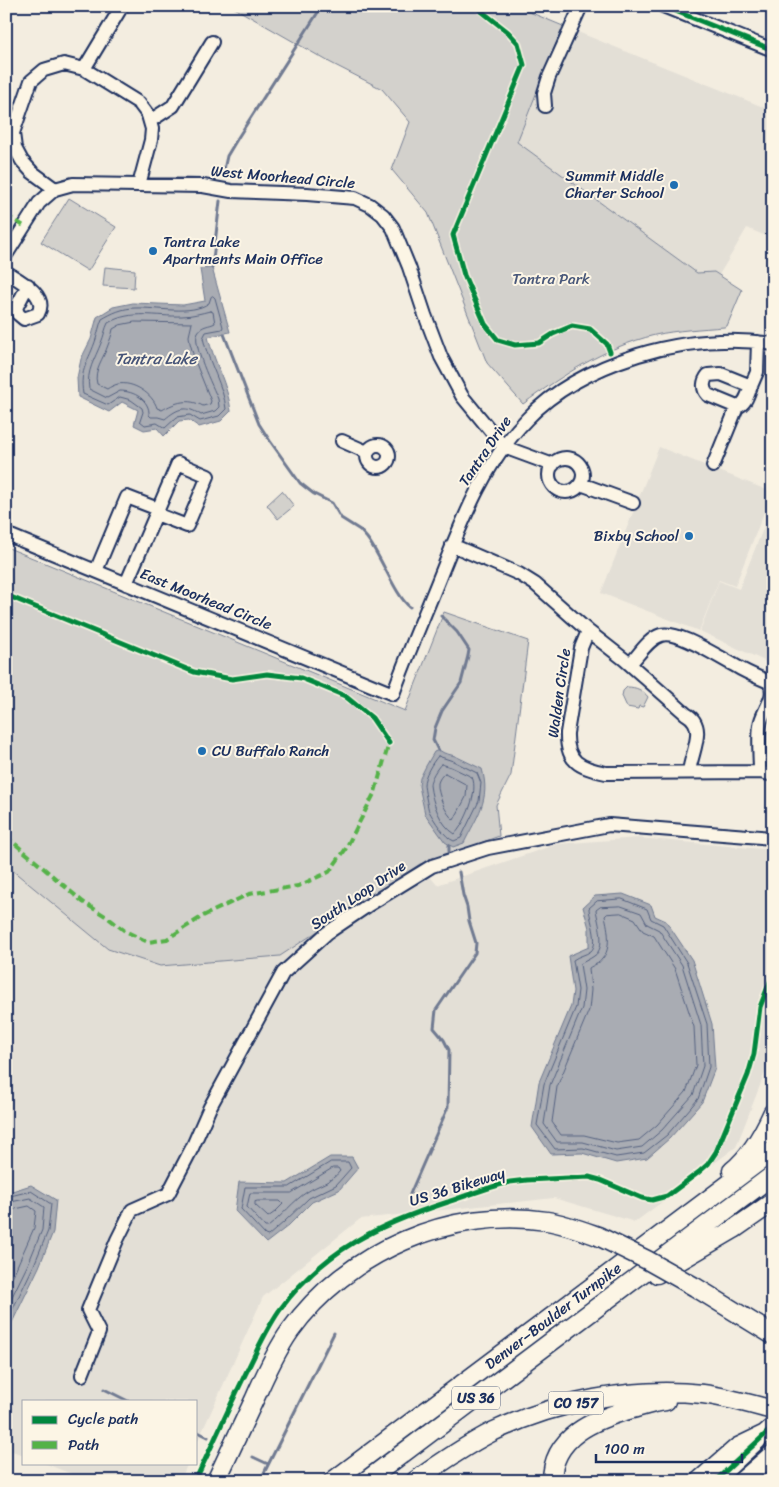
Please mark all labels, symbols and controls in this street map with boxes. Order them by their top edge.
street label: West Moorhead Circle [210,158,356,196]
place label: Summit Middle Charter School [565,163,665,206]
marker: Summit Middle Charter School [668,179,680,191]
place label: Tantra Lake Apartments Main Office [162,229,323,272]
marker: Tantra Lake Apartments Main Office [147,245,159,257]
park label: Tantra Park [512,266,590,292]
water label: Tantra Lake [115,344,199,373]
street label: Tantra Drive [452,410,518,492]
place label: Bixby School [594,523,680,549]
marker: Bixby School [683,530,695,542]
street label: East Moorhead Circle [136,561,276,638]
street label: Walden Circle [540,646,578,739]
place label: CU Buffalo Ranch [212,738,329,764]
marker: CU Buffalo Ranch [196,745,208,757]
street label: South Loop Drive [305,853,411,937]
street label: US 36 Bikeway [406,1160,508,1214]
street label: Denver–Boulder Turnpike [479,1256,627,1376]
road number: US 36 [452,1386,500,1410]
road number: CO 157 [548,1392,604,1415]
legend [22,1400,198,1464]
text: Cycle path [68,1406,139,1432]
text: Path [68,1432,99,1458]
scale bar [596,1432,743,1464]
text: 100 m [604,1436,645,1462]

